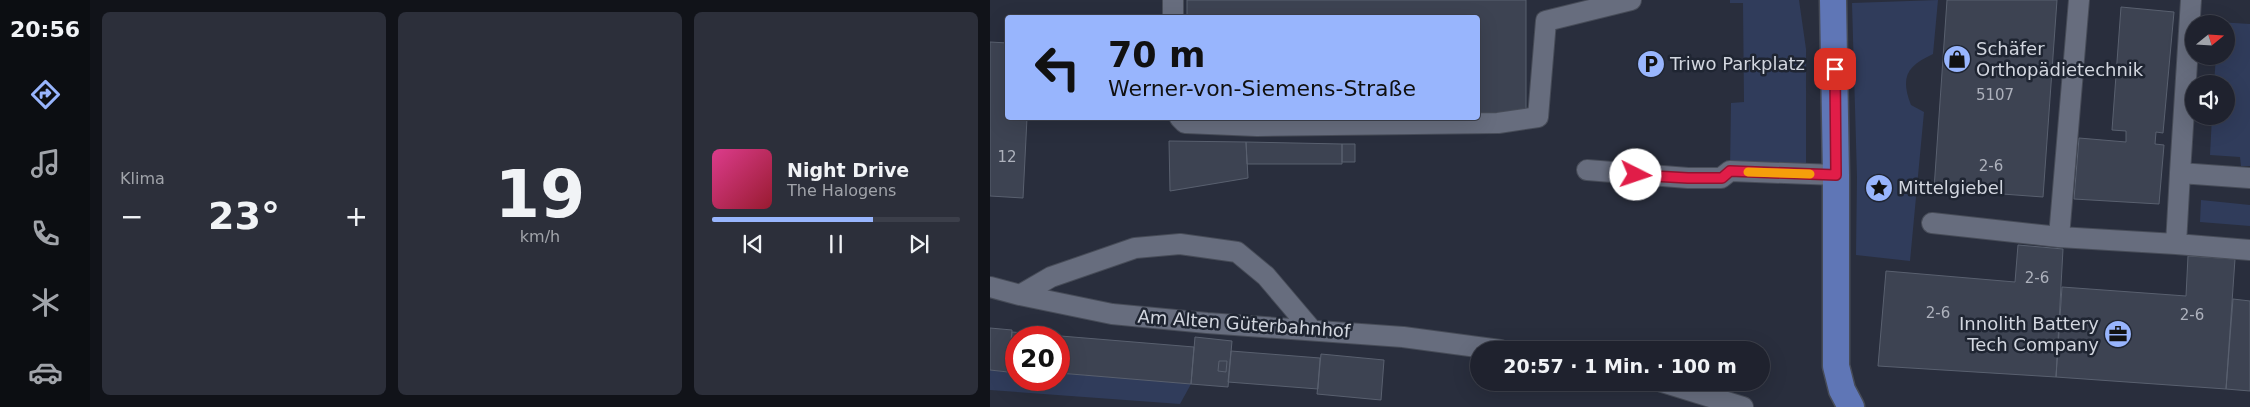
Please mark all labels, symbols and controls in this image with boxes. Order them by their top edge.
north arrow [2185,15,2235,65]
map controls [2185,15,2235,125]
text: 20:56 [10,17,80,42]
icon: left [1025,35,1090,100]
text: 70 m [1108,35,1205,75]
place label: Schäfer Orthopädietechnik [1976,38,2144,80]
shop icon: Schäfer Orthopädietechnik [1942,44,1972,74]
pin [1814,48,1856,90]
parking icon: Triwo Parkplatz [1636,49,1666,79]
place label: Triwo Parkplatz [1669,53,1805,74]
icon: arrive [1821,55,1849,83]
button: sound [2185,75,2235,125]
text: Werner-von-Siemens-Straße [1108,76,1416,101]
icon: directions [28,77,63,112]
house number: 5107 [1976,86,2014,104]
icon: music [28,146,63,181]
house number: 12 [997,148,1017,166]
position arrow [1609,148,1661,200]
text: 19 [495,157,585,232]
house number: 2-6 [1979,157,2003,175]
text: Night Drive [787,159,909,181]
text: Klima [120,169,165,188]
place icon: Mittelgiebel [1864,173,1894,203]
place label: Mittelgiebel [1898,177,2004,198]
text: The Halogens [787,181,896,200]
text: 23° [208,194,280,238]
text: − [120,200,143,233]
text: + [345,200,368,233]
icon: phone [28,216,63,251]
text: km/h [520,227,560,246]
icon: previous [739,230,767,258]
icon: pause [822,230,850,258]
icon: next [905,230,933,258]
house number: 2-6 [2025,269,2049,287]
icon: climate [28,285,63,320]
house number: 2-6 [1926,304,1950,322]
street label: Am Alten Güterbahnhof [1137,306,1352,341]
house number: 2-6 [2180,306,2204,324]
place label: Innolith Battery Tech Company [1959,313,2099,355]
office icon: Innolith Battery Tech Company [2103,319,2133,349]
speed limit sign: 20 [1005,326,1070,391]
icon: car [28,355,63,390]
text: 20:57 · 1 Min. · 100 m [1503,355,1737,377]

